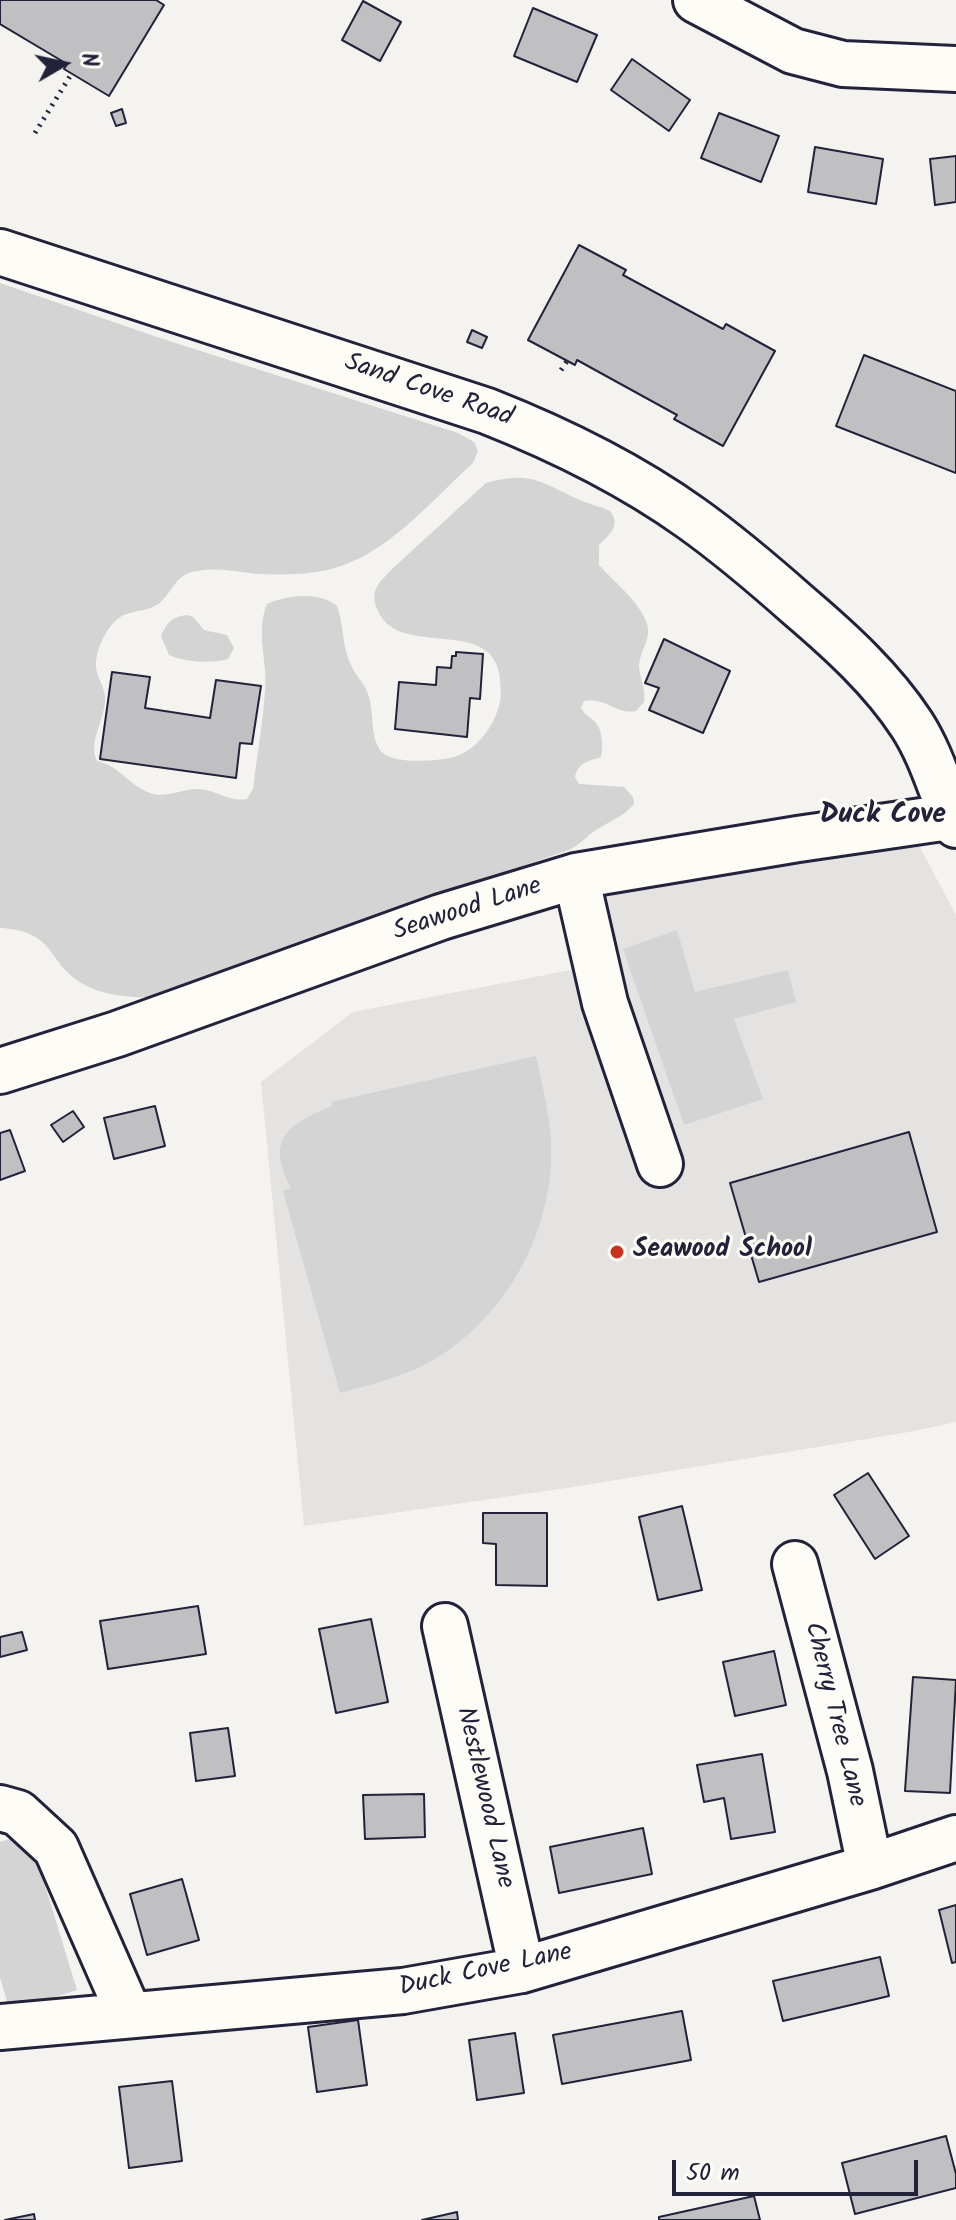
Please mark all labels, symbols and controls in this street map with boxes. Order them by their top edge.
north arrow [24,24,104,104]
text: N [70,51,107,70]
street label: Sand Cove Road [340,349,516,435]
district label: Duck Cove [820,800,946,834]
street label: Seawood Lane [390,872,546,950]
place label: Seawood School [633,1236,812,1268]
marker: Seawood School [608,1243,626,1261]
street label: Cherry Tree Lane [795,1619,871,1811]
street label: Nestlewood Lane [447,1704,519,1892]
street label: Duck Cove Lane [397,1938,575,2006]
scale bar [676,2144,922,2194]
text: 50 m [686,2154,740,2193]

